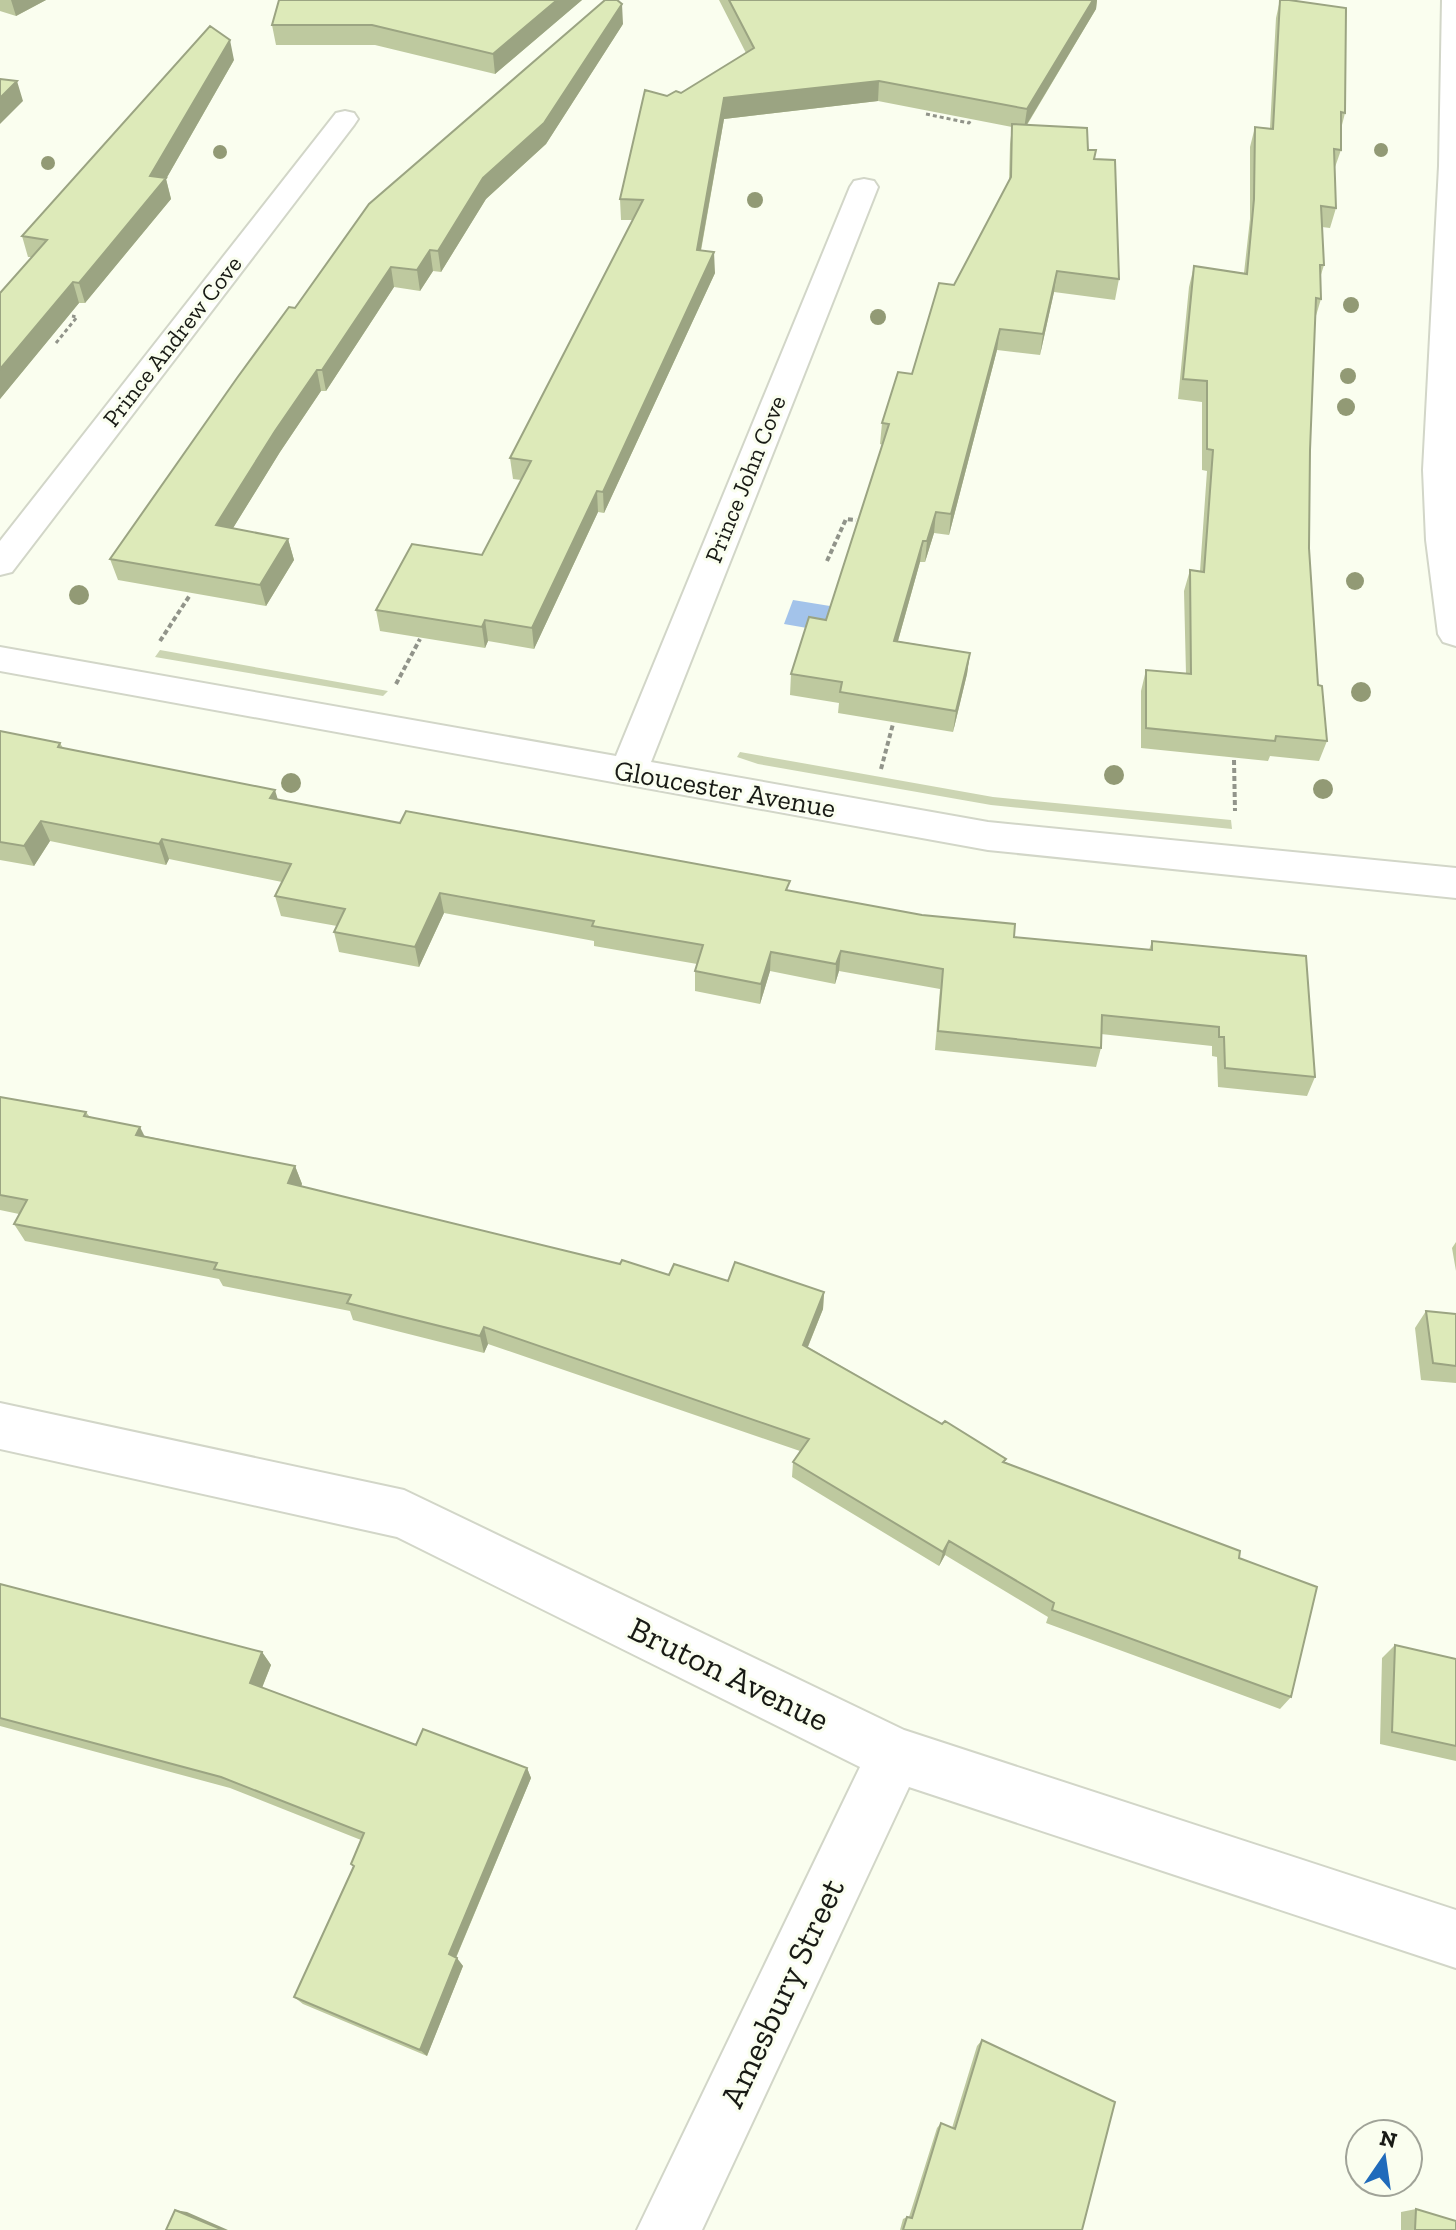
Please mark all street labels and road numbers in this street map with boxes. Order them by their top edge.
street label: Prince Andrew Cove [96,250,248,432]
street label: Prince John Cove [698,391,792,567]
street label: Gloucester Avenue [612,753,838,825]
street label: Bruton Avenue [622,1608,836,1740]
street label: Amesbury Street [711,1872,853,2114]

